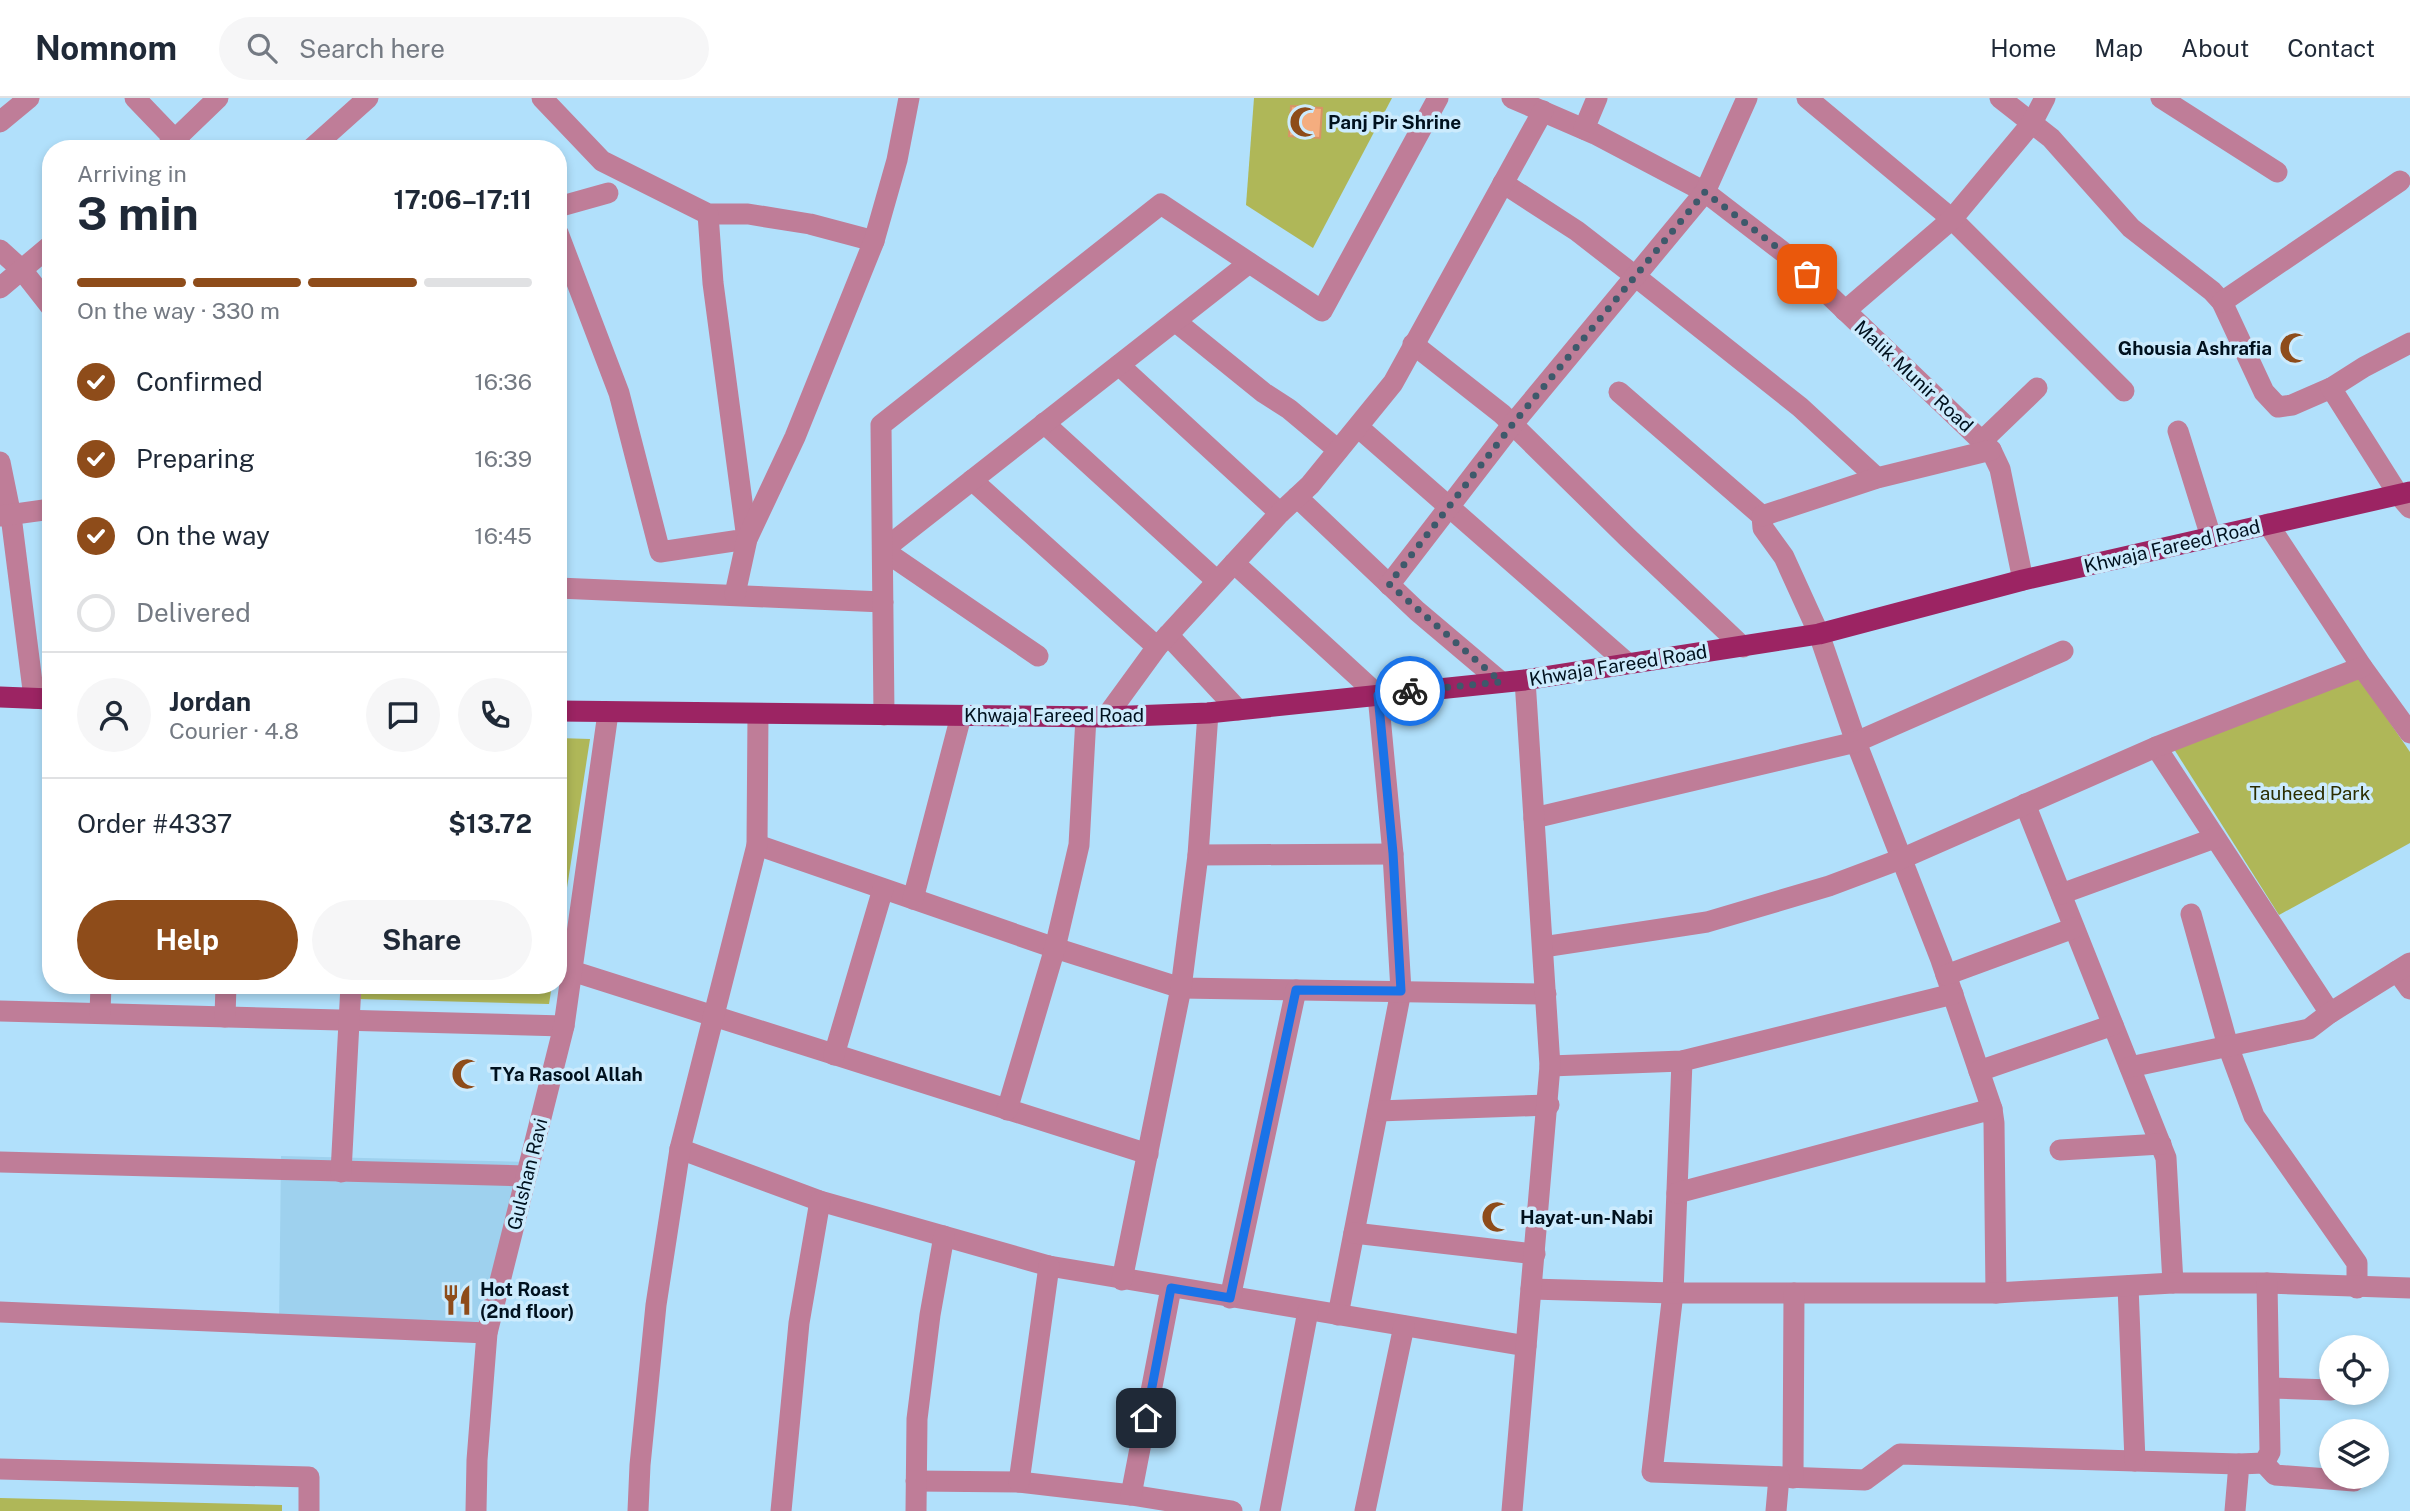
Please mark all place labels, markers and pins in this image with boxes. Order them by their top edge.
mosque icon: Panj Pir Shrine [1288,105,1322,139]
place label: Panj Pir Shrine [1328,111,1461,133]
pin [1777,244,1837,304]
mosque icon: Ghousia Ashrafia [2278,331,2312,365]
place label: Ghousia Ashrafia [2118,337,2272,359]
mosque icon: TYa Rasool Allah [450,1057,484,1091]
place label: TYa Rasool Allah [490,1063,643,1085]
mosque icon: Hayat-un-Nabi [1480,1200,1514,1234]
place label: Hayat-un-Nabi [1520,1206,1653,1228]
place label: Hot Roast (2nd floor) [480,1278,574,1322]
restaurant icon: Hot Roast (2nd floor) [440,1283,474,1317]
pin [1116,1388,1176,1448]

